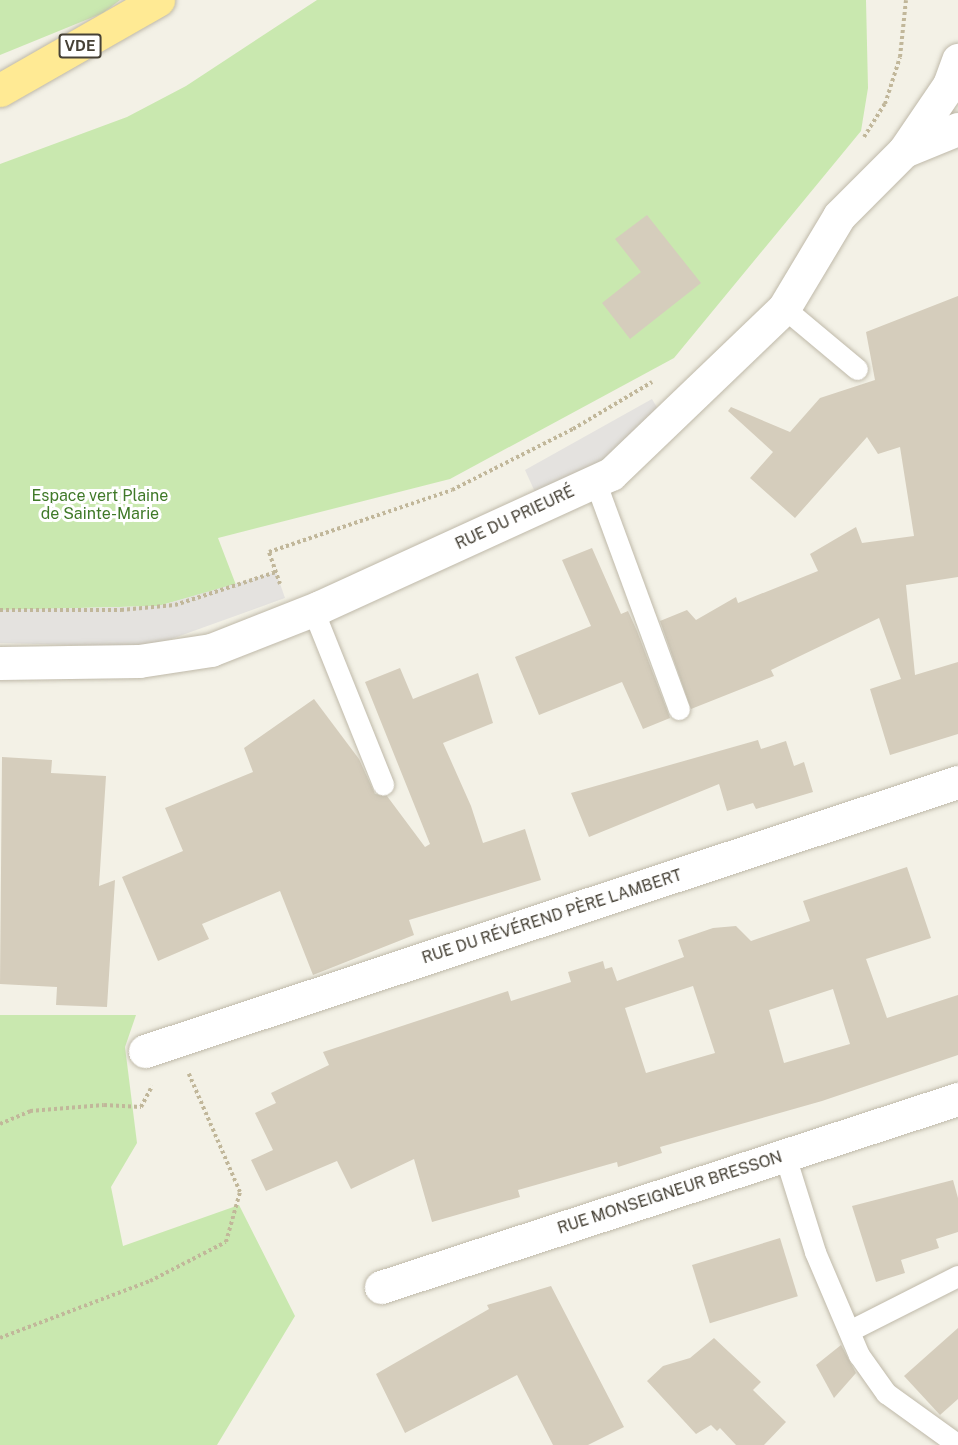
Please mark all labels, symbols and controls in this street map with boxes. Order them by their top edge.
road number: VDE [58,34,103,58]
street label: RUE DU PRIEURÉ [452,482,578,554]
park label: Espace vert Plaine de Sainte-Marie [31,486,169,524]
street label: RUE DU RÉVÉREND PÈRE LAMBERT [420,866,684,968]
street label: RUE MONSEIGNEUR BRESSON [555,1148,785,1238]

